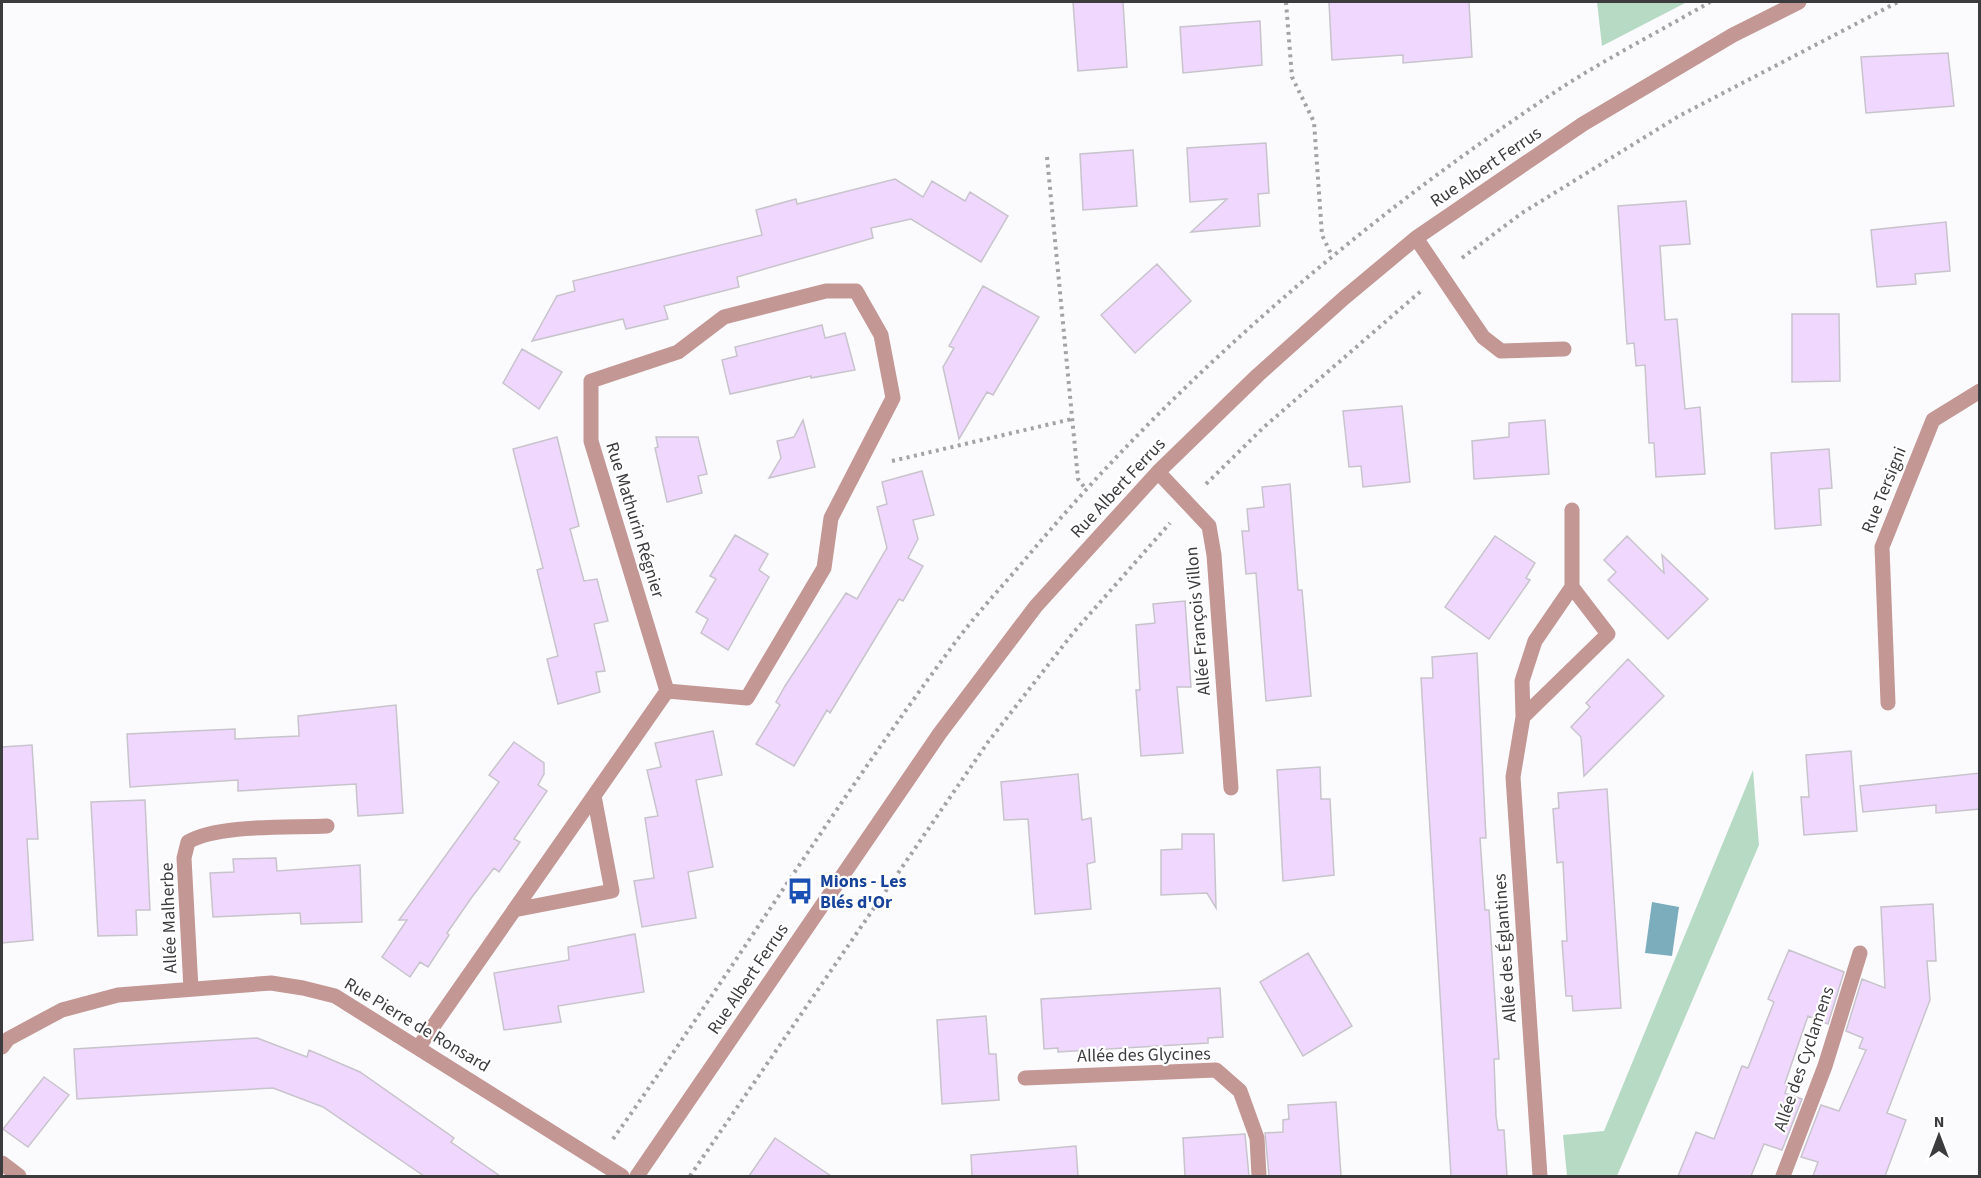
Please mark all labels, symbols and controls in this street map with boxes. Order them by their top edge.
street label: Rue Albert Ferrus [1425,121,1547,213]
street label: Rue Albert Ferrus [1065,432,1171,544]
street label: Rue Mathurin Régnier [599,439,671,602]
street label: Rue Tersigni [1855,443,1913,537]
street label: Allée François Villon [1179,546,1217,696]
street label: Allée Malherbe [155,862,183,974]
place label: Mions - Les Blés d'Or [820,869,907,915]
street label: Allée des Églantines [1487,873,1523,1023]
bus stop icon: Mions - Les Blés d'Or [785,876,815,906]
street label: Rue Albert Ferrus [702,918,794,1040]
street label: Rue Pierre de Ronsard [339,972,495,1078]
street label: Allée des Cyclamens [1767,983,1841,1135]
street label: Allée des Glycines [1077,1041,1211,1069]
north arrow [1909,1106,1969,1166]
text: N [1934,1111,1944,1133]

